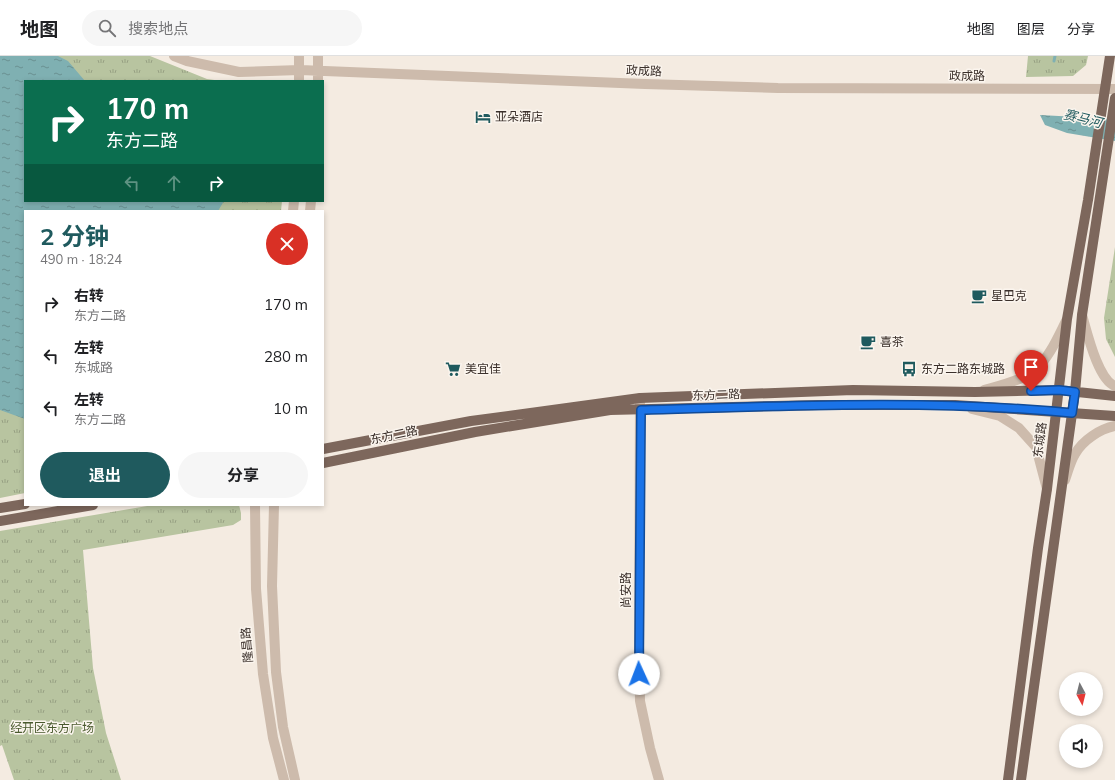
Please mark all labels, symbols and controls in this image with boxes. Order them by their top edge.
search box [82,10,362,46]
text: 地图 [20,17,58,41]
icon: search [96,17,118,39]
text: 搜索地点 [128,19,188,38]
text: 地图 [967,20,995,38]
text: 图层 [1017,20,1045,38]
text: 分享 [1067,20,1095,38]
street label: 政成路 [626,62,662,79]
street label: 政成路 [949,68,985,83]
text: 170 m [106,91,189,126]
icon: right [40,96,92,148]
water label: 赛马河 [1062,106,1107,131]
hotel icon: 亚朵酒店 [474,108,492,126]
place label: 亚朵酒店 [495,109,543,124]
text: 东方二路 [106,129,178,152]
icon: left [121,172,143,194]
icon: ahead [163,172,185,194]
icon: right [205,172,227,194]
text: 2 分钟 [40,221,109,251]
button: close [266,223,308,265]
text: 490 m · 18:24 [40,251,122,267]
text: 右转 [74,286,104,305]
cafe icon: 星巴克 [970,287,988,305]
place label: 星巴克 [991,288,1027,303]
icon: right [40,293,62,315]
text: 170 m [264,295,308,314]
text: 东方二路 [74,307,126,323]
cafe icon: 喜茶 [859,333,877,351]
place label: 喜茶 [880,334,904,349]
text: 左转 [74,338,104,357]
icon: left [40,345,62,367]
text: 280 m [264,347,308,366]
pin [1014,350,1048,391]
icon: arrive [1020,356,1042,378]
text: 东城路 [74,359,113,375]
supermarket icon: 美宜佳 [444,360,462,378]
bus stop icon: 东方二路东城路 [900,360,918,378]
place label: 美宜佳 [465,361,501,376]
place label: 东方二路东城路 [921,361,1005,376]
street label: 东方二路 [692,386,740,403]
text: 左转 [74,390,104,409]
icon: left [40,397,62,419]
text: 10 m [273,399,308,418]
text: 东方二路 [74,411,126,427]
street label: 东城路 [1030,421,1049,459]
street label: 东方二路 [369,422,419,447]
button: 退出 [40,452,170,498]
button: 分享 [178,452,308,498]
street label: 尚安路 [618,572,633,608]
street label: 隆昌路 [237,626,256,664]
position arrow [618,653,660,695]
north arrow [1059,672,1103,716]
map controls [1059,672,1103,768]
park label: 经开区东方广场 [10,720,94,735]
button: sound [1059,724,1103,768]

